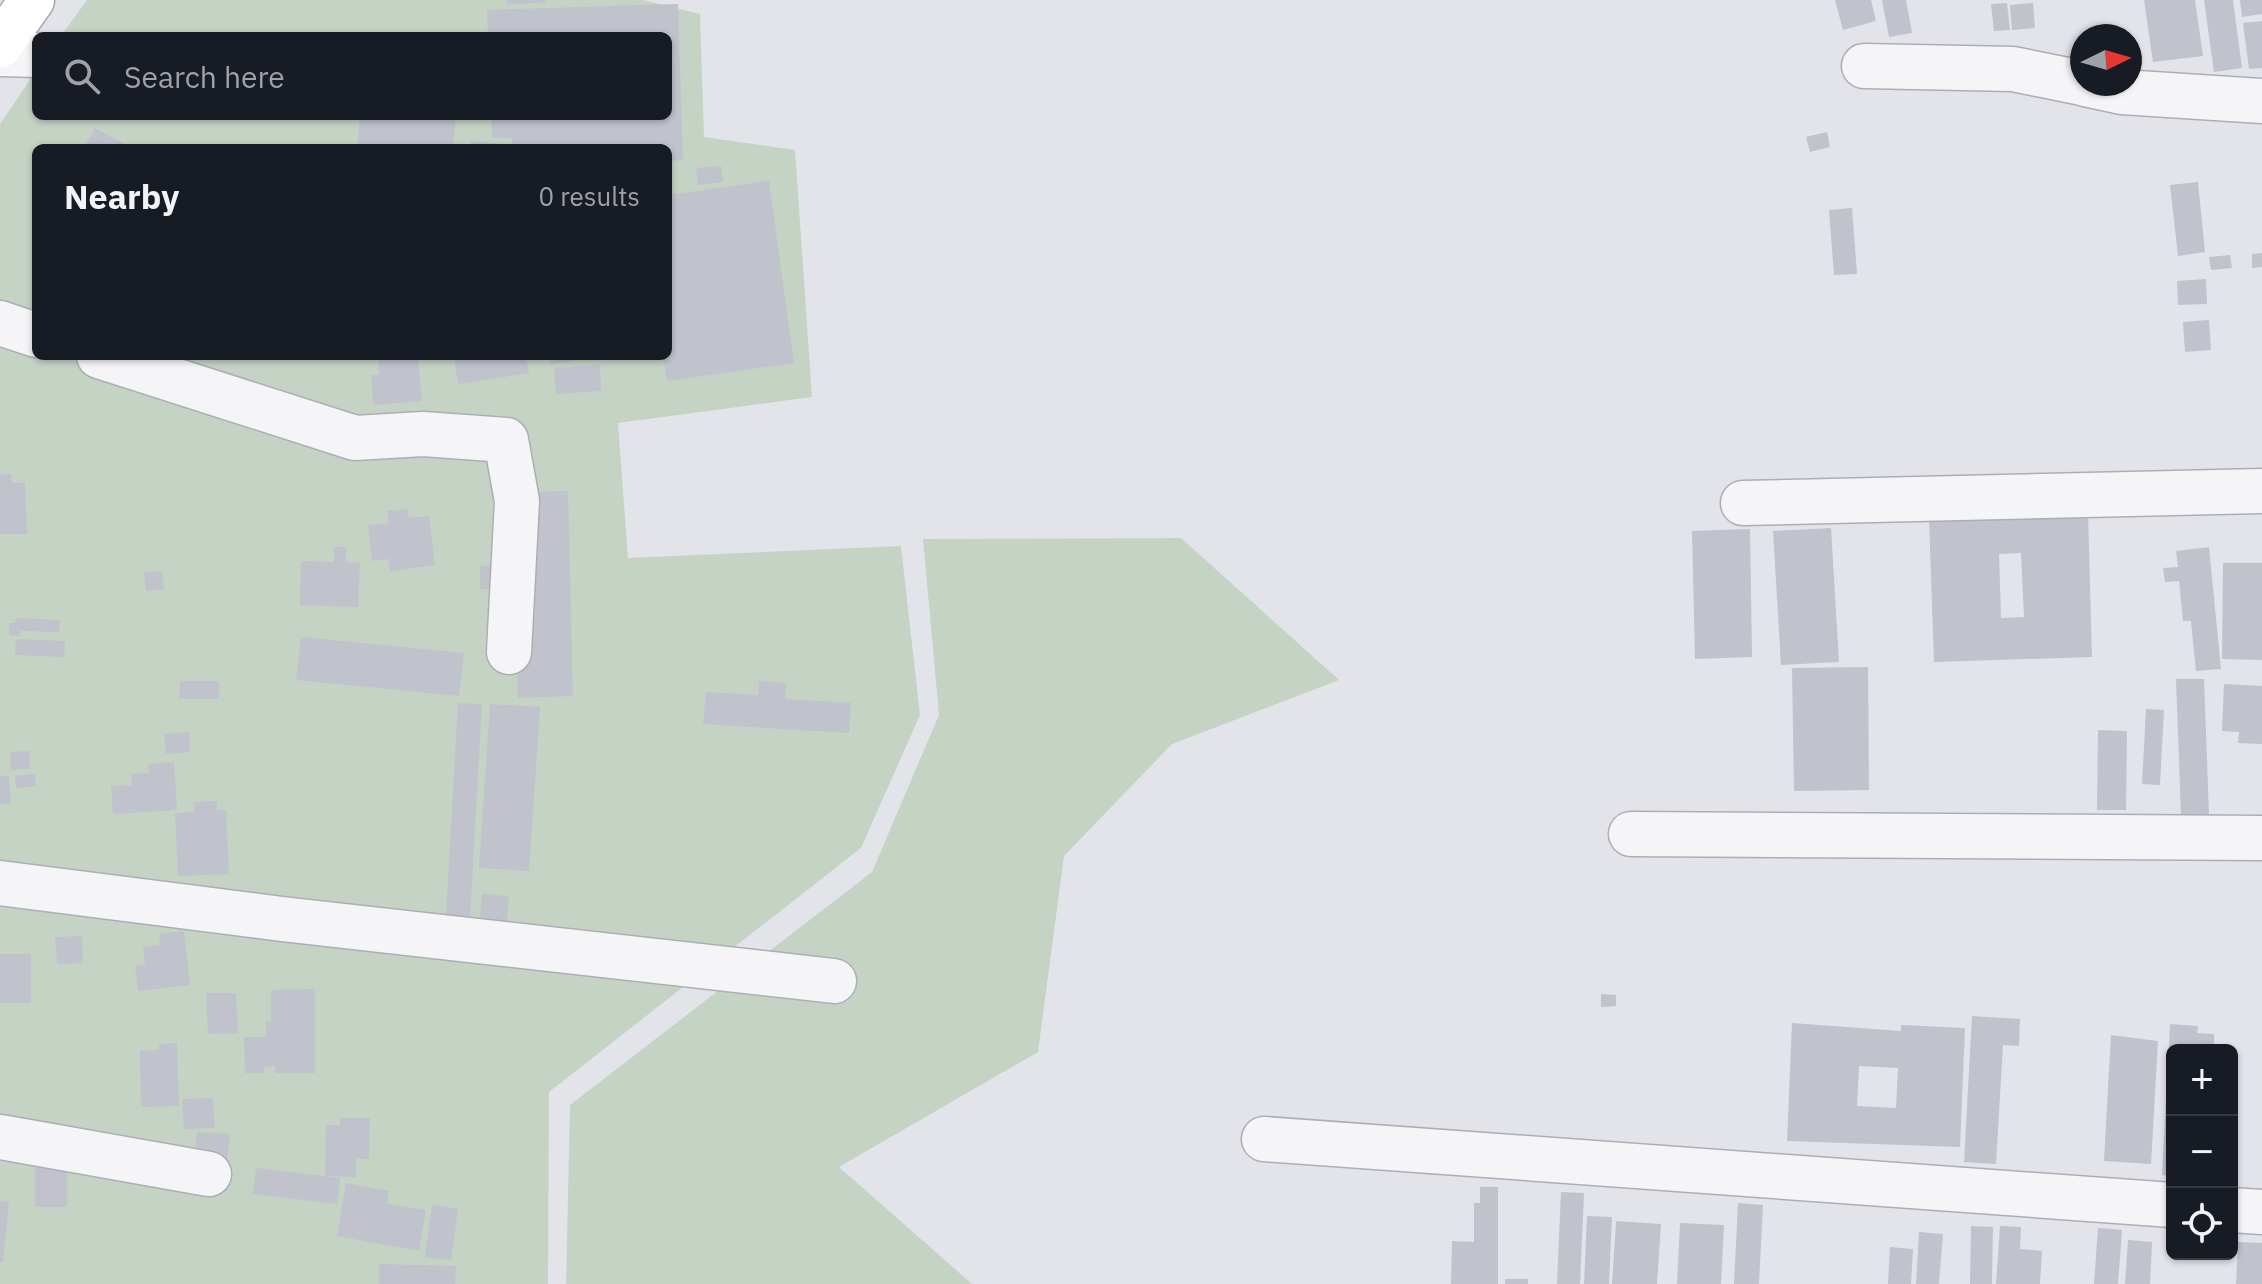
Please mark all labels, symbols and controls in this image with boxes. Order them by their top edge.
north arrow [2070,24,2142,96]
search box [32,32,672,120]
icon: search [60,54,104,98]
text: Search here [124,57,285,96]
text: Nearby [64,174,179,218]
text: 0 results [538,179,640,213]
map controls [2166,1044,2238,1260]
button: + [2166,1044,2238,1116]
button: − [2166,1116,2238,1188]
button: locate [2166,1188,2238,1260]

